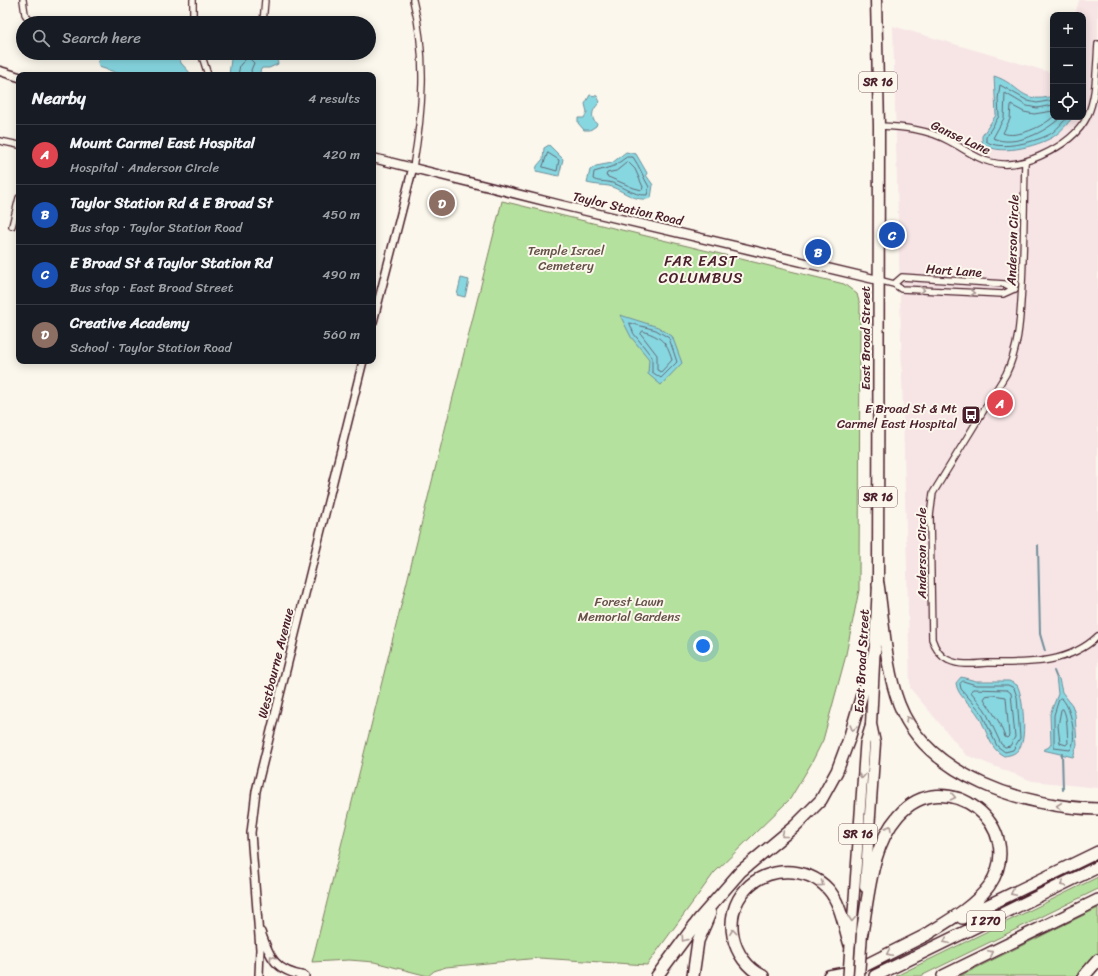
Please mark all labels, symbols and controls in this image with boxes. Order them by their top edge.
map controls [1050,12,1086,120]
button: + [1050,12,1086,48]
search box [16,16,376,60]
text: Search here [62,25,141,51]
icon: search [30,27,52,49]
button: − [1050,48,1086,84]
road number: SR 16 [859,72,897,92]
text: Nearby [32,83,86,113]
button: locate [1050,84,1086,120]
text: 4 results [308,87,360,110]
street label: Ganse Lane [927,114,995,162]
text: Mount Carmel East Hospital [70,130,255,156]
text: A [41,143,49,166]
text: 420 m [323,143,360,166]
text: Hospital · Anderson Circle [70,156,219,179]
street label: Taylor Station Road [570,185,687,233]
pin: D [429,188,455,218]
text: Taylor Station Rd & E Broad St [70,190,273,216]
street label: Anderson Circle [999,194,1026,287]
text: B [41,203,49,226]
text: 450 m [322,203,360,226]
text: Bus stop · Taylor Station Road [70,216,242,239]
pin: C [879,220,905,250]
pin: B [805,237,831,267]
park label: Temple Israel Cemetery [528,239,605,277]
district label: FAR EAST COLUMBUS [659,248,744,291]
text: E Broad St & Taylor Station Rd [70,250,272,276]
street label: Hart Lane [925,257,983,284]
text: C [41,263,49,286]
text: 490 m [322,263,360,286]
text: Bus stop · East Broad Street [70,276,233,299]
street label: East Broad Street [854,286,877,390]
one-way arrow [919,286,925,295]
one-way arrow [969,288,975,297]
text: Creative Academy [70,310,189,336]
text: D [41,323,49,346]
text: 560 m [323,323,360,346]
text: School · Taylor Station Road [70,336,231,359]
pin: A [987,388,1013,418]
place label: E Broad St & Mt Carmel East Hospital [837,397,957,435]
bus stop icon: E Broad St & Mt Carmel East Hospital [960,404,982,426]
road number: SR 16 [859,487,897,507]
street label: Anderson Circle [910,507,933,600]
park label: Forest Lawn Memorial Gardens [578,590,681,628]
street label: Westbourne Avenue [251,605,300,721]
street label: East Broad Street [847,608,876,714]
your location [693,636,713,656]
one-way arrow [905,716,912,723]
one-way arrow [849,725,857,731]
one-way arrow [858,773,867,779]
one-way arrow [950,793,956,801]
one-way arrow [1056,802,1062,811]
road number: SR 16 [839,824,877,844]
one-way arrow [885,825,892,832]
one-way arrow [781,830,788,837]
one-way arrow [817,879,824,886]
one-way arrow [1060,879,1067,887]
one-way arrow [1009,888,1017,896]
road number: I 270 [967,911,1005,931]
one-way arrow [848,916,857,922]
one-way arrow [728,929,737,935]
one-way arrow [682,935,689,942]
one-way arrow [943,936,950,944]
one-way arrow [886,948,894,956]
one-way arrow [986,950,994,958]
one-way arrow [269,955,277,962]

